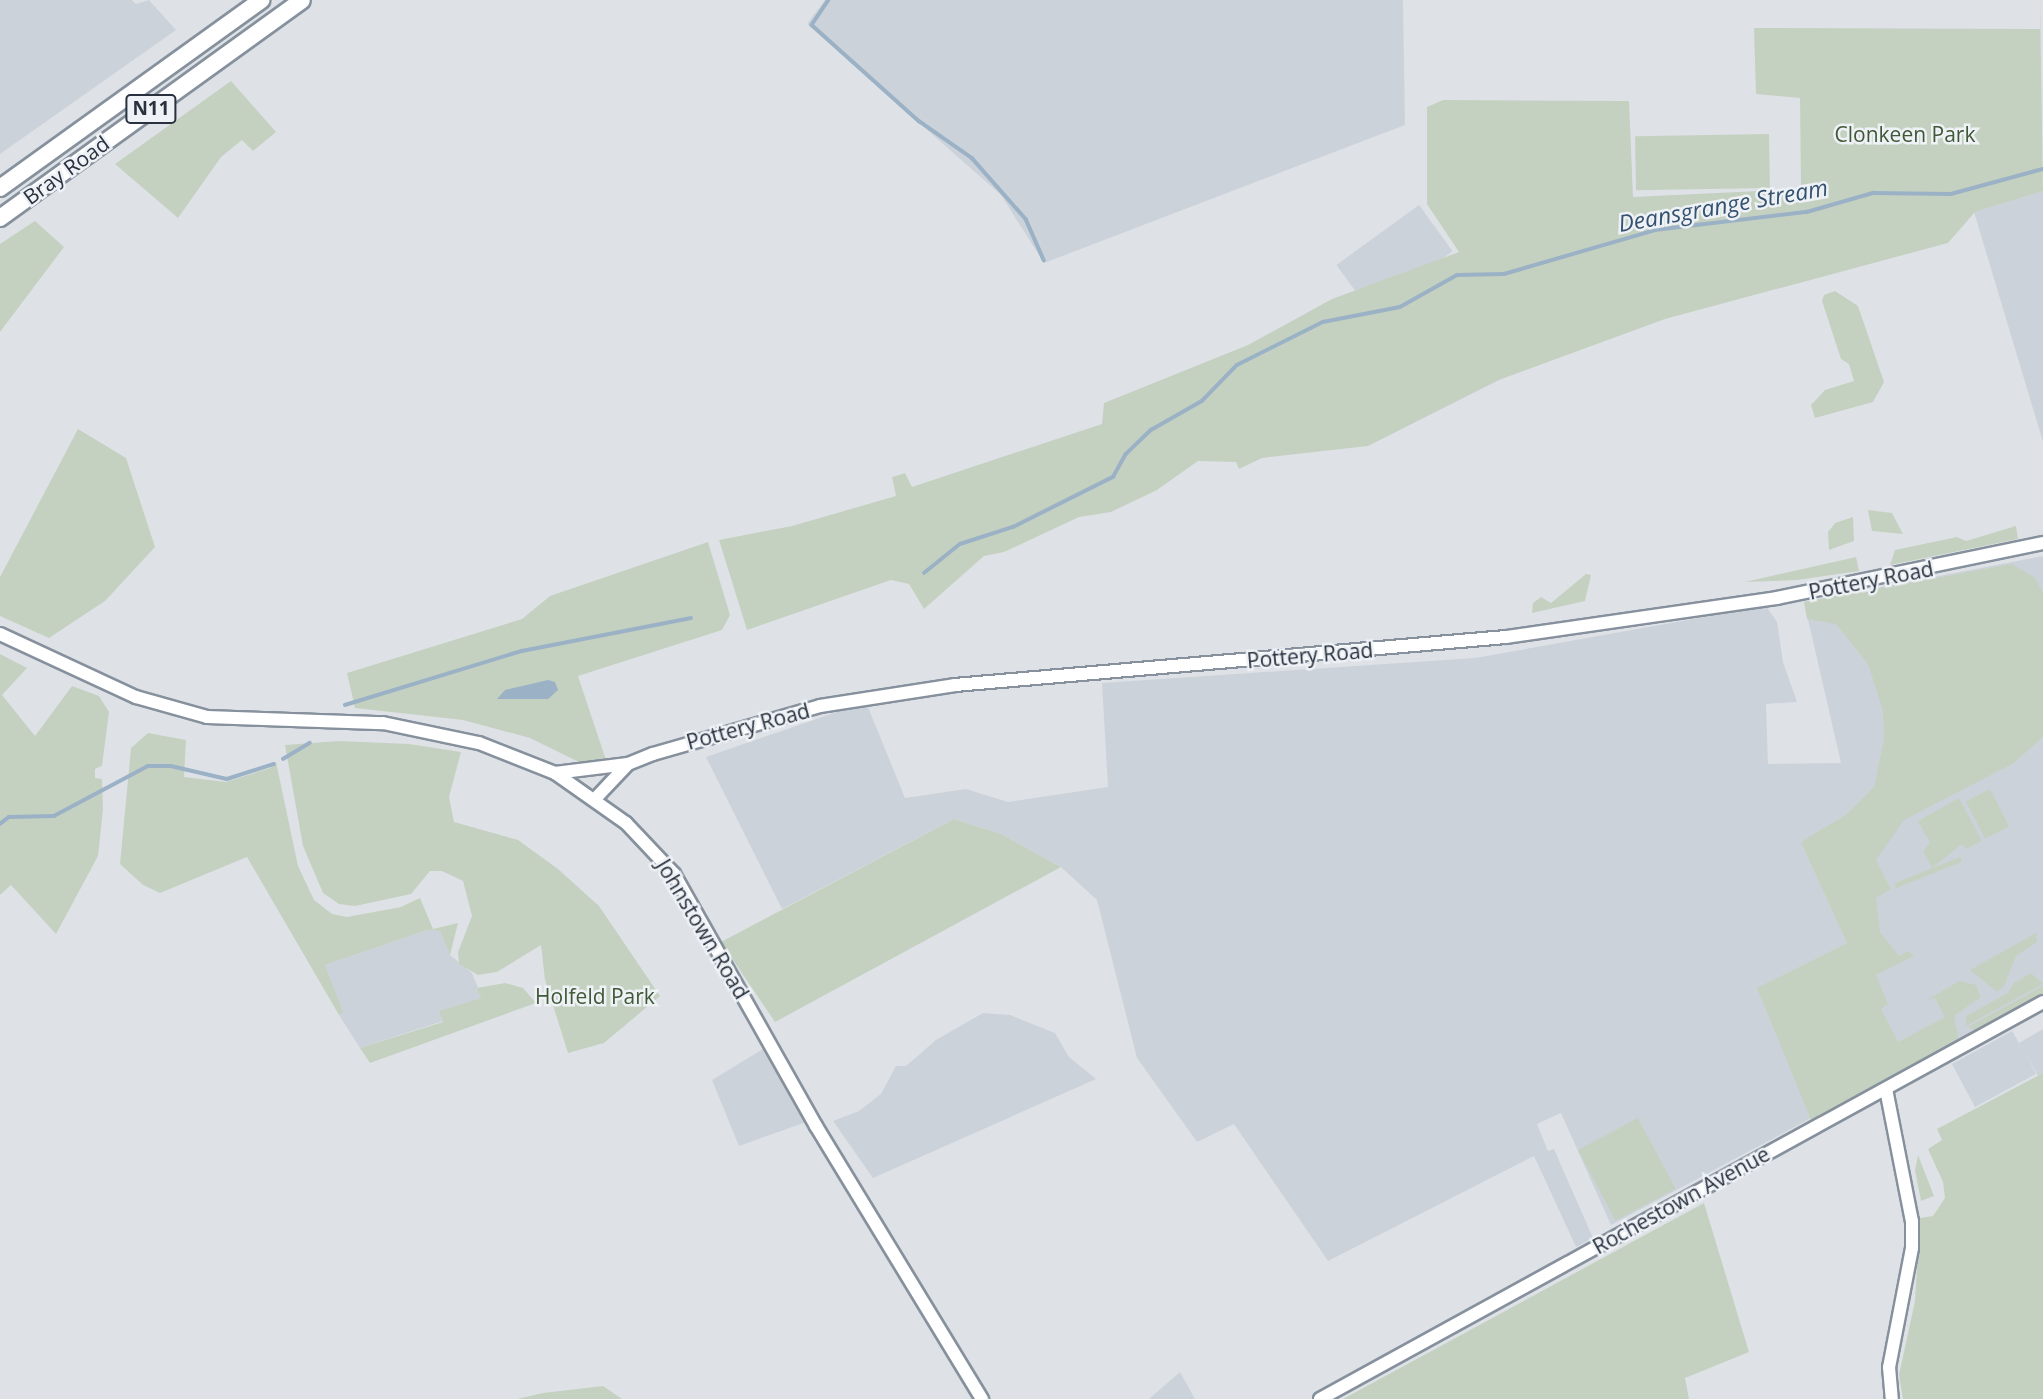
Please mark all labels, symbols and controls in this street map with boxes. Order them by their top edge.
road number: N11 [125,94,177,124]
park label: Clonkeen Park [1835,121,1975,147]
street label: Bray Road [18,130,114,210]
water label: Deansgrange Stream [1616,173,1830,237]
street label: Pottery Road [1806,556,1936,604]
street label: Pottery Road [1246,637,1374,673]
street label: Pottery Road [684,697,812,755]
street label: Johnstown Road [651,854,755,1004]
park label: Holfeld Park [535,983,655,1009]
street label: Rochestown Avenue [1588,1141,1774,1259]

